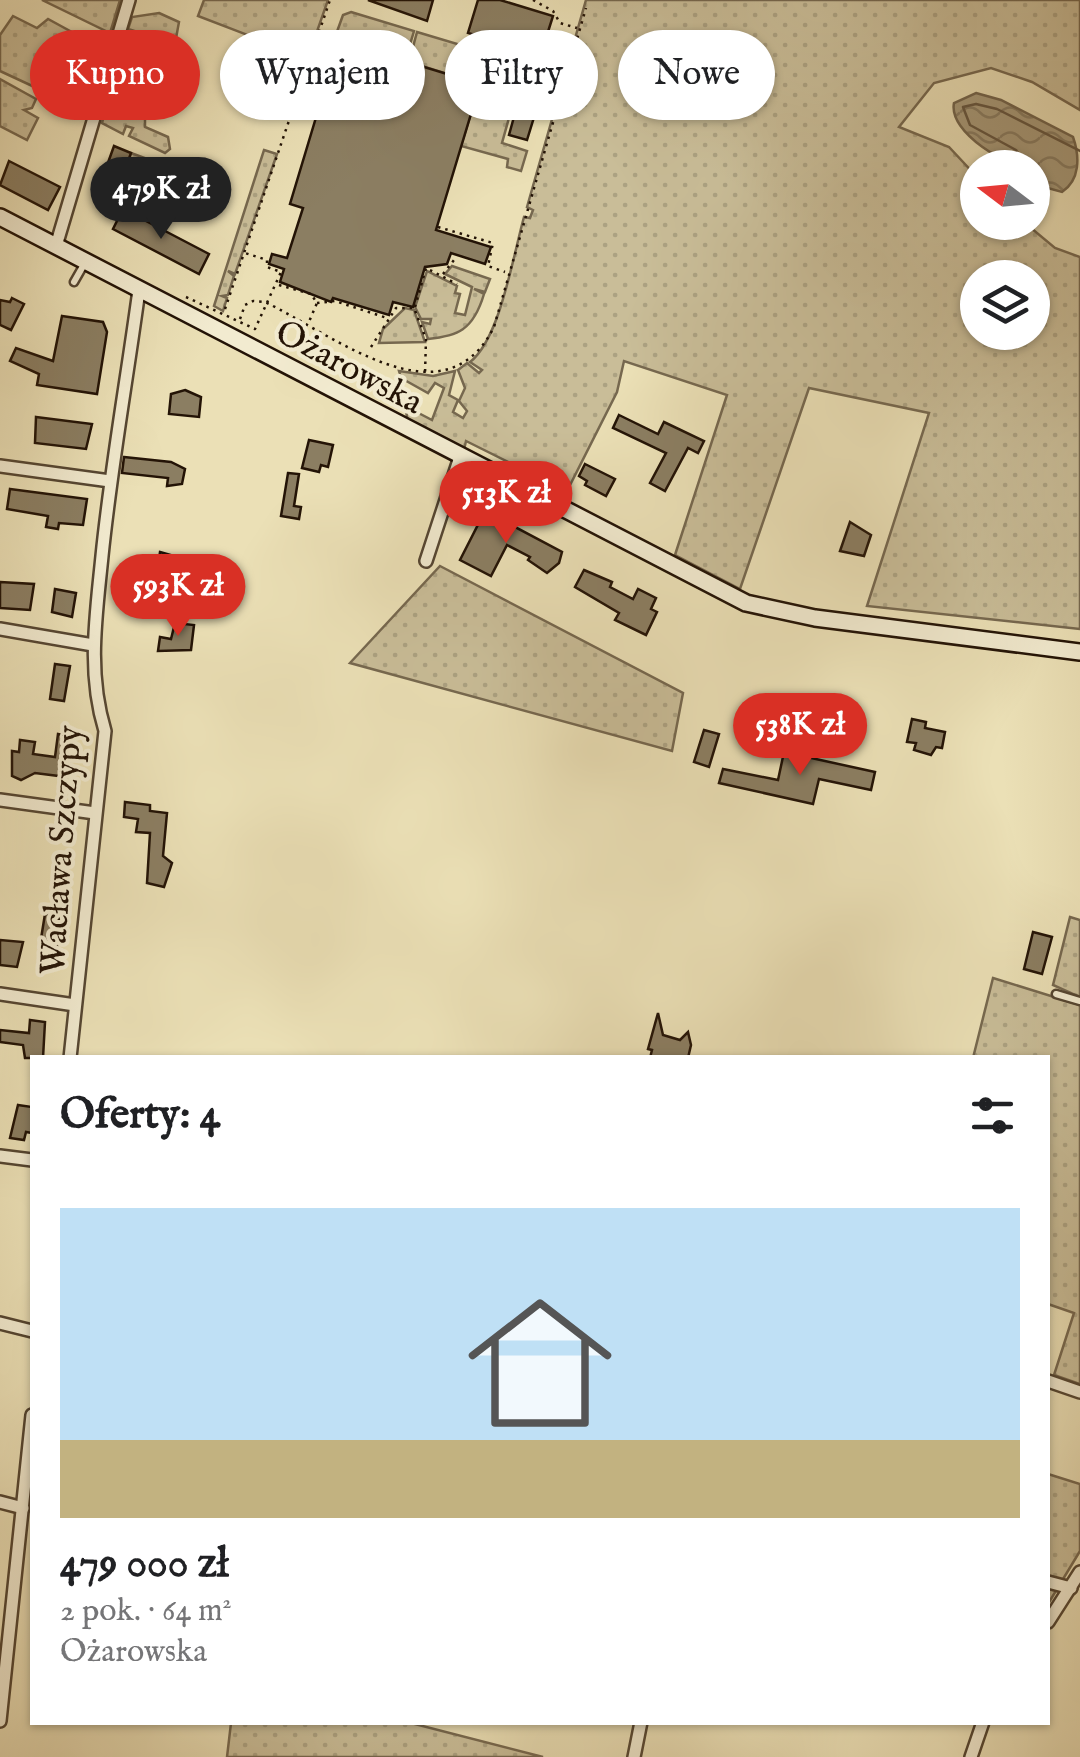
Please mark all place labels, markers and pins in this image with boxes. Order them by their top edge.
pin: 479K zł [69,157,253,242]
pin: 513K zł [414,461,598,546]
pin: 593K zł [86,554,270,639]
pin: 538K zł [708,693,892,778]

